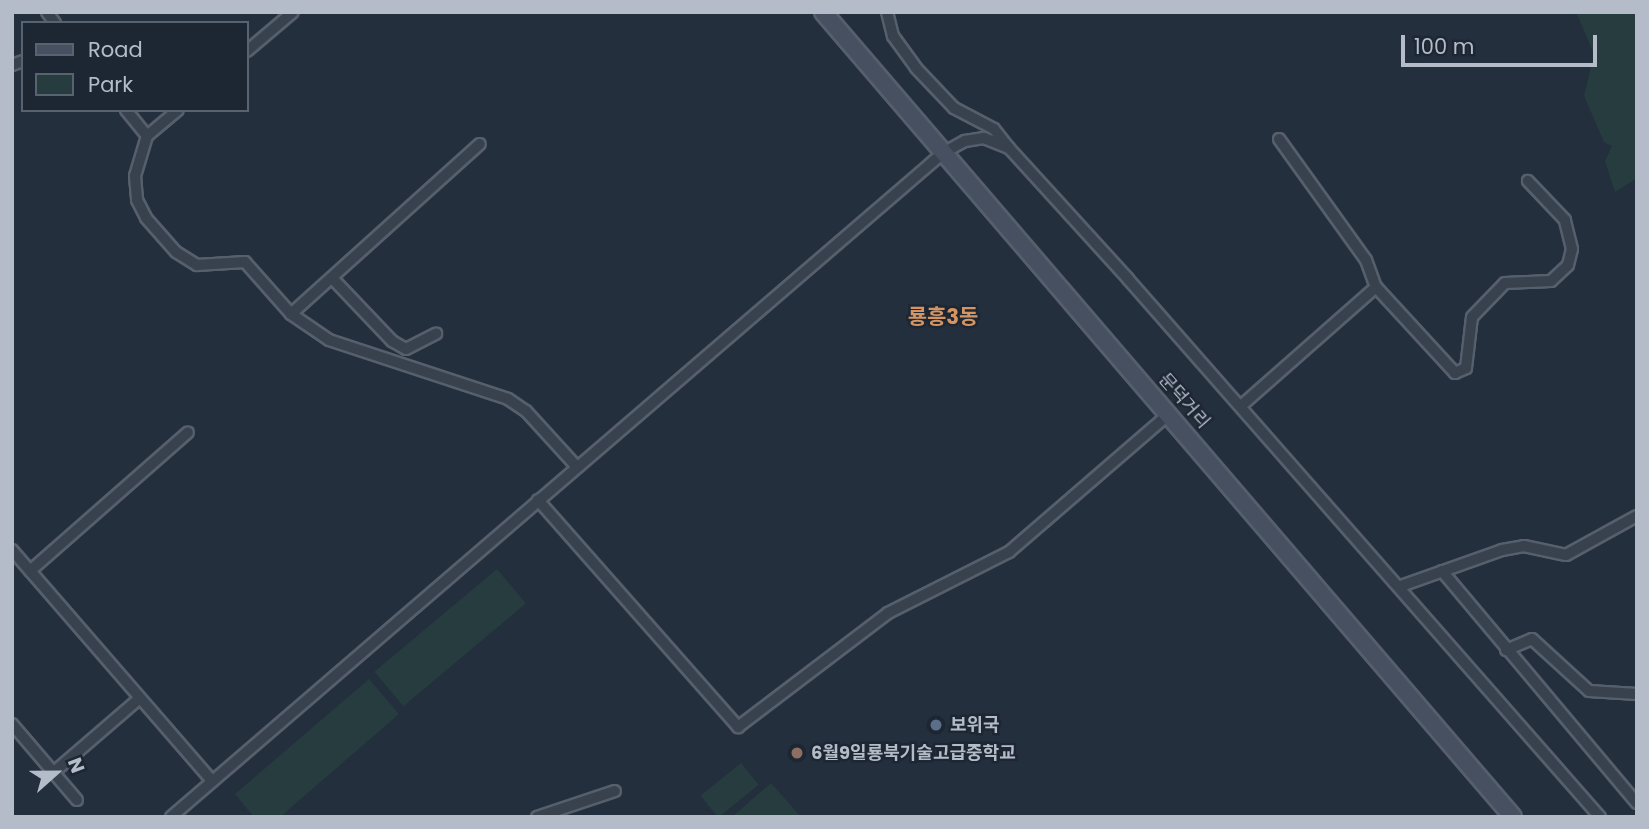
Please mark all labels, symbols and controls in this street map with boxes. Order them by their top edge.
legend [21,21,248,112]
scale bar [1404,21,1600,65]
text: 100 m [1414,32,1474,61]
text: Road [88,35,143,64]
text: Park [88,70,133,99]
district label: 룡흥3동 [908,304,978,330]
street label: 문덕거리 [1154,369,1214,433]
place label: 보위국 [950,714,1000,736]
marker: 보위국 [928,717,944,733]
north arrow [21,738,91,808]
place label: 6월9일룡북기술고급중학교 [811,742,1016,764]
marker: 6월9일룡북기술고급중학교 [789,745,805,761]
text: N [61,754,91,777]

